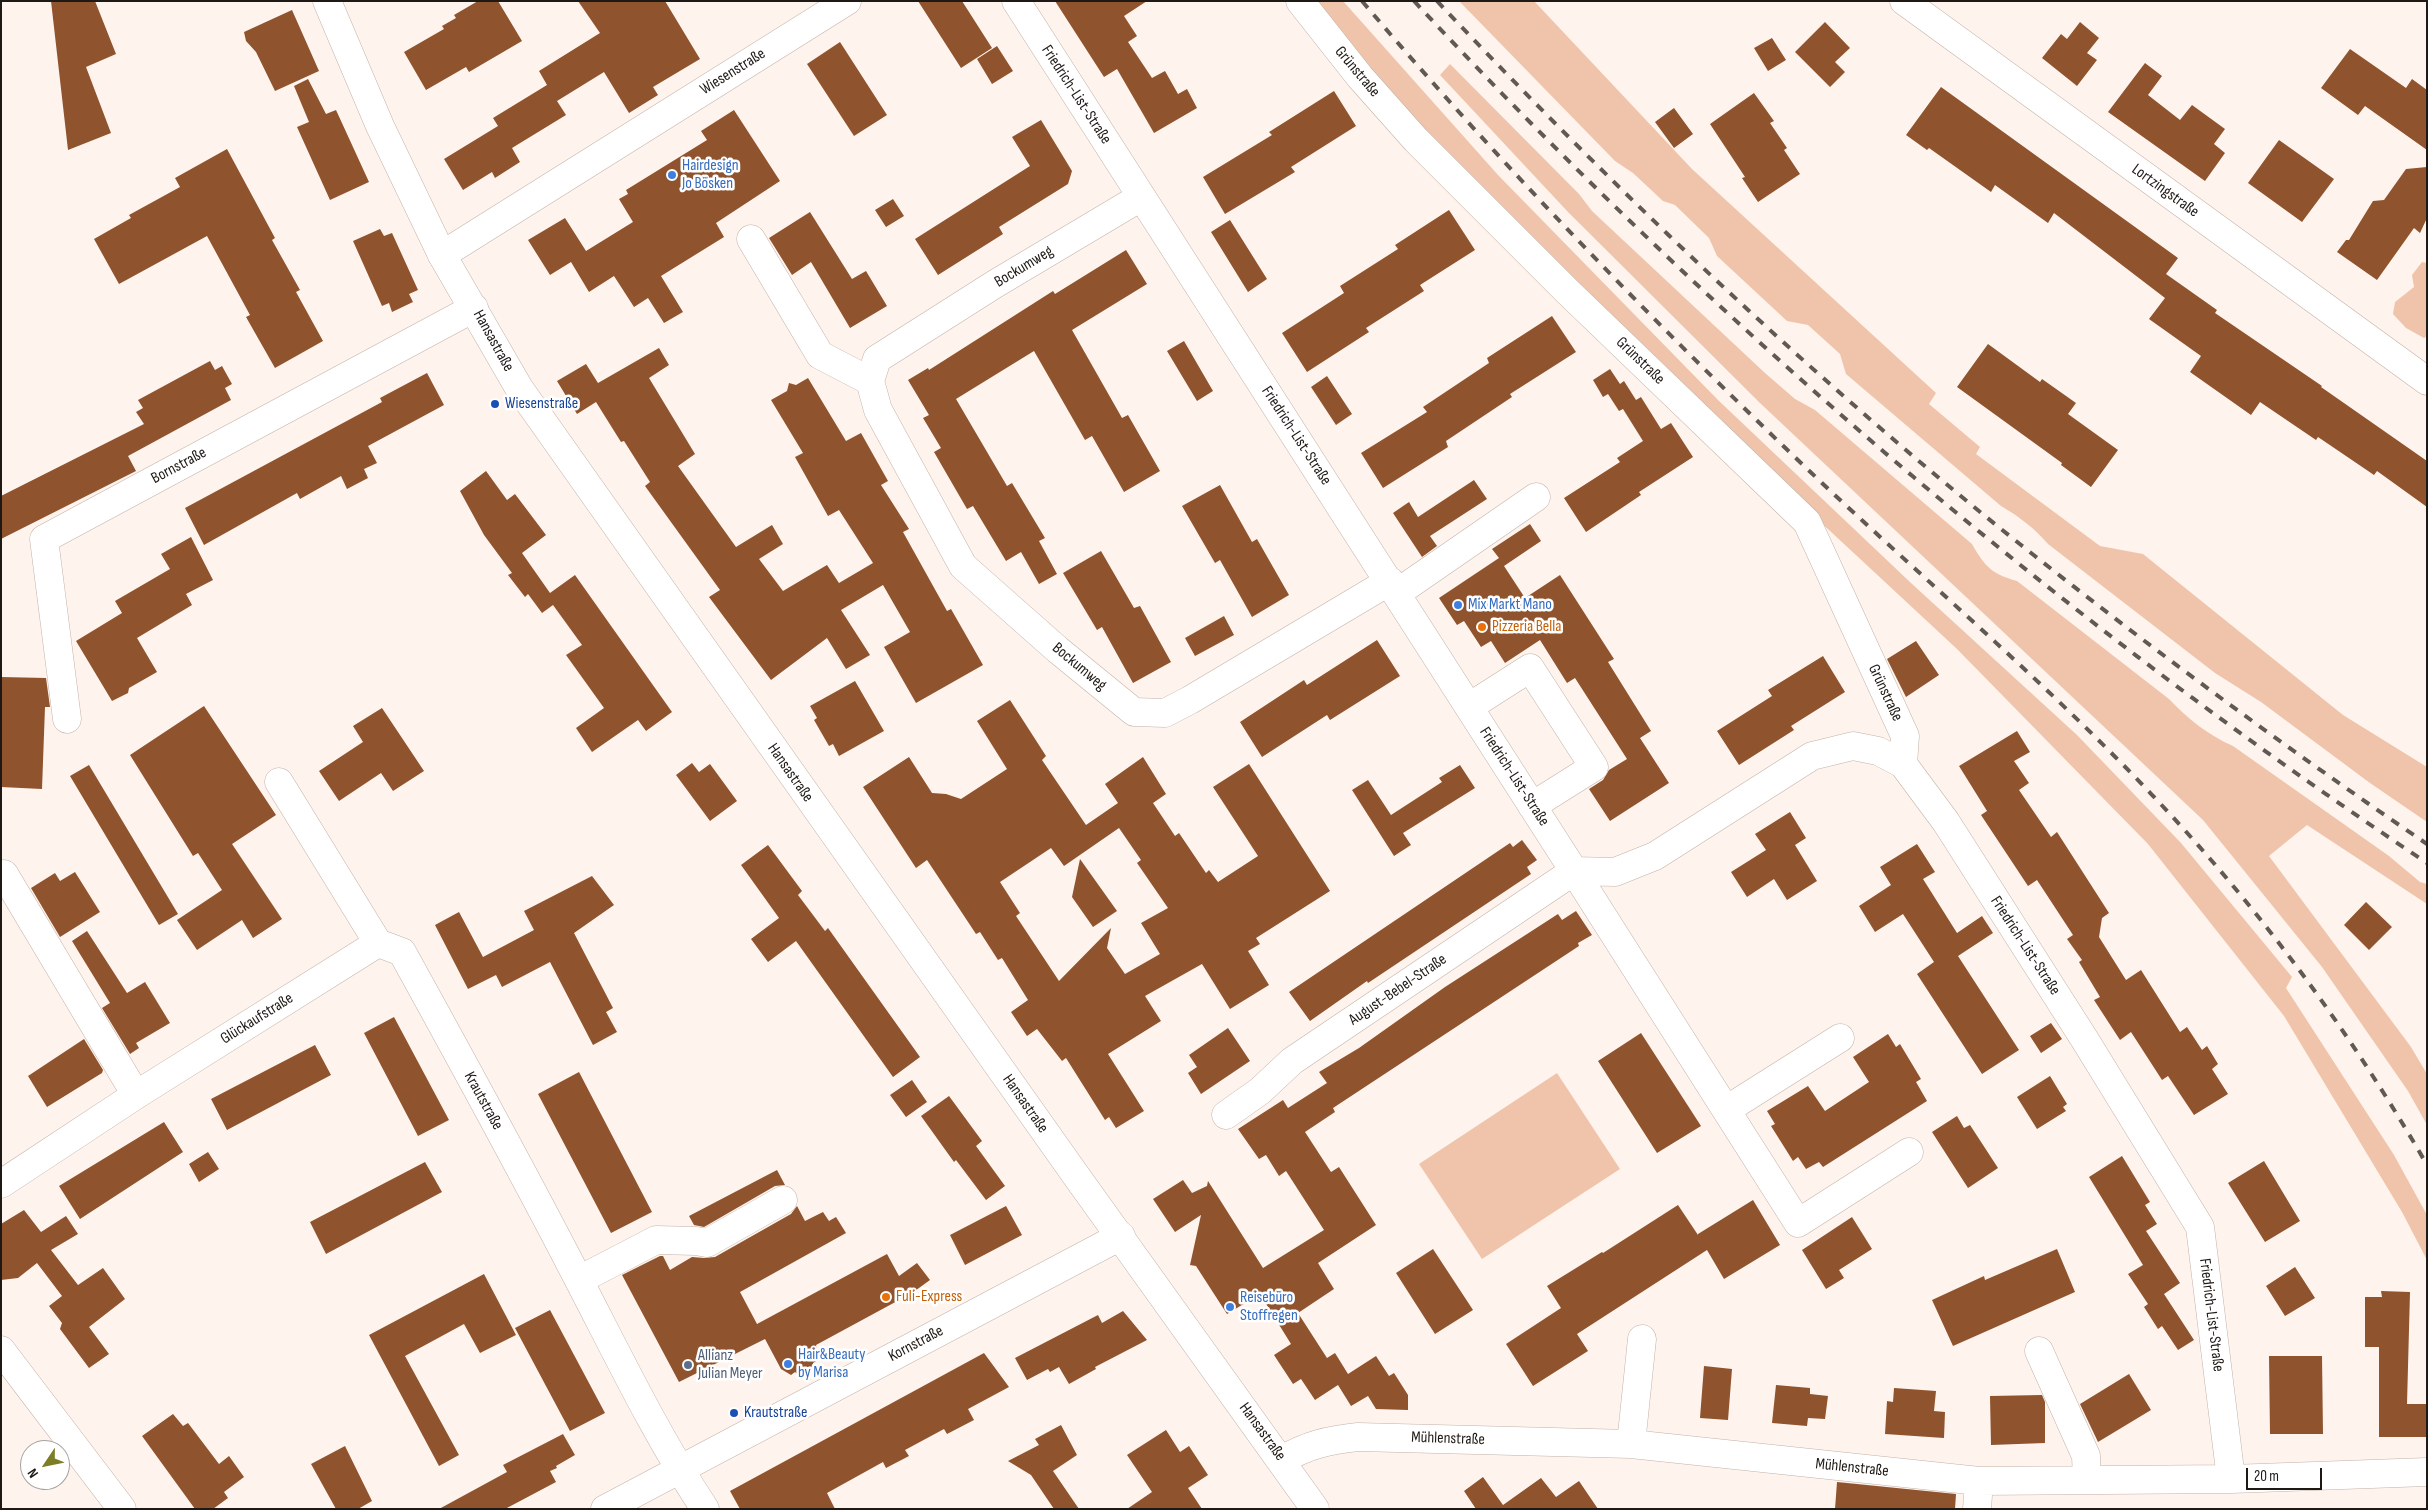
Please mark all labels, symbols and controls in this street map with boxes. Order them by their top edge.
street label: Friedrich-List-Straße [1037,42,1115,148]
street label: Grünstraße [1330,43,1384,101]
street label: Wiesenstraße [697,44,769,100]
place label: Hairdesign Jo Bösken [682,156,739,194]
street label: Lortzingstraße [2128,160,2202,222]
marker: Hairdesign Jo Bösken [666,169,678,181]
street label: Bockumweg [991,242,1057,292]
street label: Hansastraße [468,307,518,375]
street label: Grünstraße [1612,333,1668,389]
street label: Friedrich-List-Straße [1257,383,1335,489]
place label: Wiesenstraße [505,394,578,414]
marker: Wiesenstraße [489,398,501,410]
street label: Bornstraße [148,444,210,488]
place label: Mix Markt Mano [1468,595,1552,615]
marker: Mix Markt Mano [1452,599,1464,611]
place label: Pizzeria Bella [1492,617,1561,637]
marker: Pizzeria Bella [1476,621,1488,633]
street label: Bockumweg [1048,639,1110,695]
street label: Grünstraße [1864,662,1906,724]
street label: Friedrich-List-Straße [1475,724,1553,830]
street label: Hansastraße [763,740,817,806]
street label: Friedrich-List-Straße [1986,893,2064,999]
street label: August-Bebel-Straße [1345,950,1451,1030]
street label: Glückaufstraße [217,989,297,1049]
street label: Krautstraße [459,1069,507,1133]
street label: Hansastraße [998,1071,1052,1137]
street label: Friedrich-List-Straße [2195,1257,2227,1373]
place label: Fuli-Express [896,1287,962,1307]
place label: Reisebüro Stoffregen [1240,1288,1298,1326]
marker: Fuli-Express [880,1291,892,1303]
marker: Reisebüro Stoffregen [1224,1301,1236,1313]
street label: Kornstraße [885,1322,947,1366]
place label: Hair&Beauty by Marisa [798,1345,865,1383]
place label: Allianz Julian Meyer [698,1346,763,1384]
marker: Hair&Beauty by Marisa [782,1358,794,1370]
marker: Allianz Julian Meyer [682,1359,694,1371]
street label: Hansastraße [1234,1399,1290,1465]
place label: Krautstraße [744,1403,807,1423]
marker: Krautstraße [728,1407,740,1419]
street label: Mühlenstraße [1411,1428,1485,1450]
north arrow [20,1440,70,1490]
street label: Mühlenstraße [1814,1455,1890,1481]
scale bar [2248,1458,2324,1490]
text: N [24,1465,42,1481]
text: 20 m [2254,1467,2279,1486]

